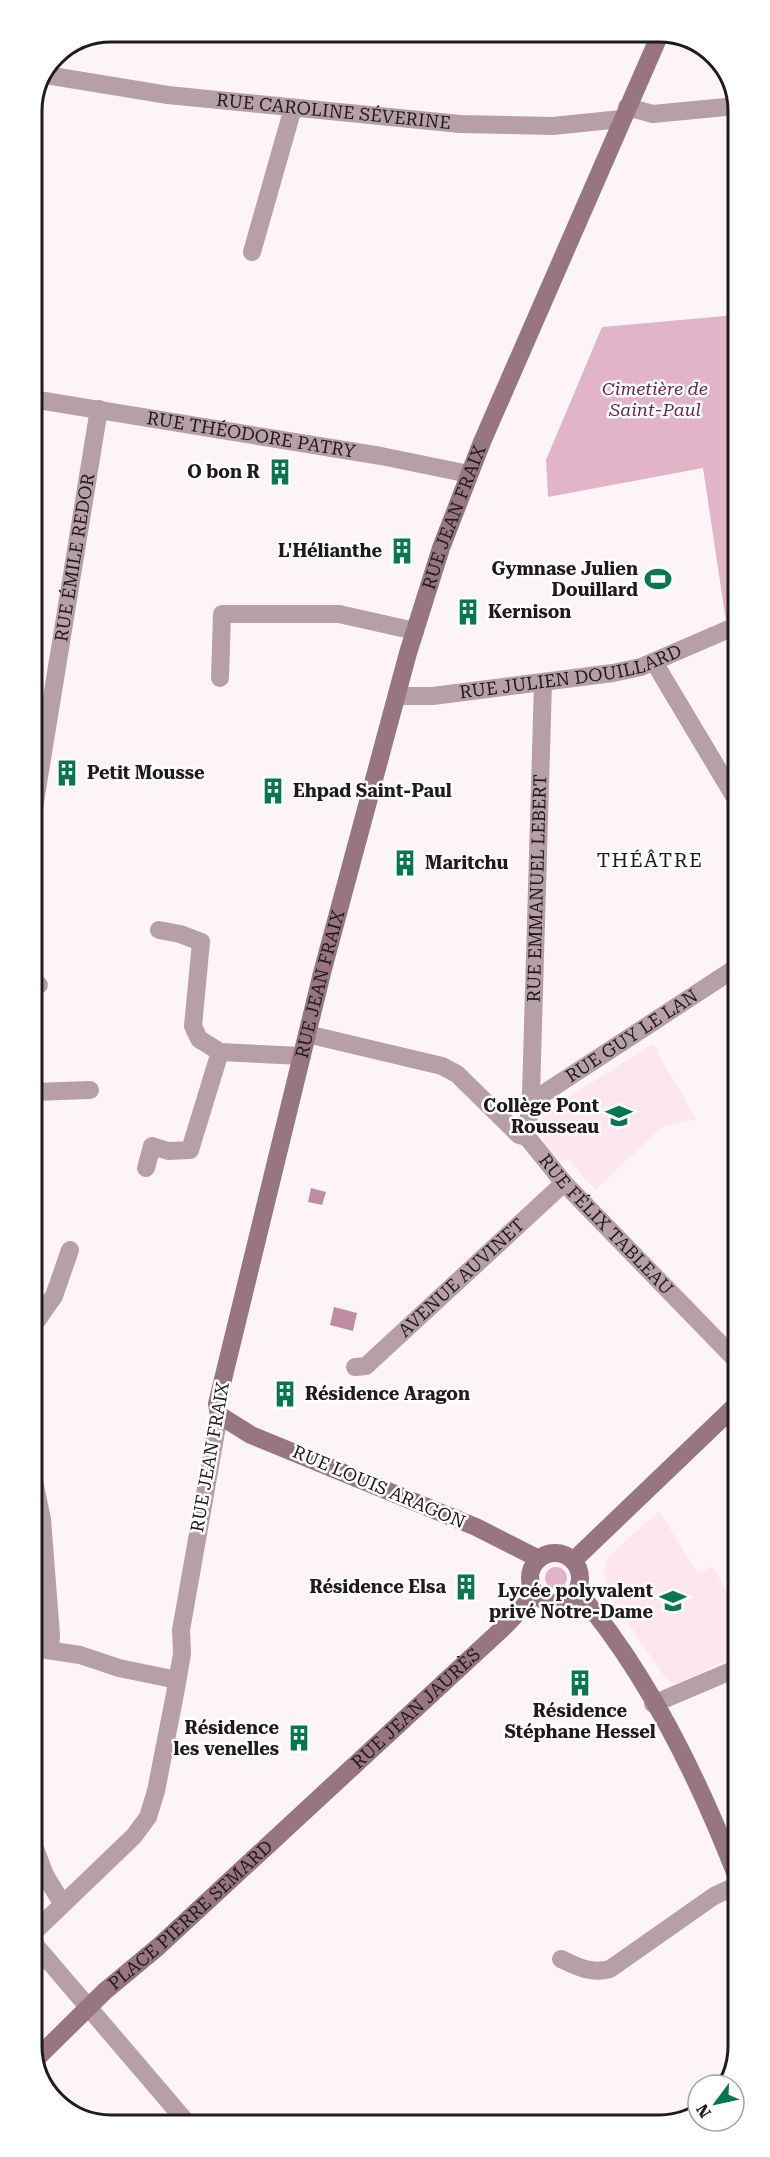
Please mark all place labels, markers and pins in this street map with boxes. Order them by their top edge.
building icon: O bon R [265,457,295,487]
place label: O bon R [187,461,261,482]
building icon: L'Hélianthe [387,536,417,566]
place label: L'Hélianthe [278,540,382,561]
place label: Gymnase Julien Douillard [492,558,638,600]
sports icon: Gymnase Julien Douillard [643,564,673,594]
building icon: Kernison [453,597,483,627]
place label: Kernison [488,601,571,622]
building icon: Petit Mousse [52,758,82,788]
place label: Petit Mousse [87,762,205,783]
building icon: Ehpad Saint-Paul [258,776,288,806]
place label: Ehpad Saint-Paul [293,780,452,801]
building icon: Maritchu [390,848,420,878]
place label: Maritchu [425,852,509,873]
place label: Collège Pont Rousseau [483,1095,599,1137]
school or university icon: Collège Pont Rousseau [604,1101,634,1131]
building icon: Résidence Aragon [270,1379,300,1409]
place label: Résidence Aragon [305,1383,470,1404]
building icon: Résidence Elsa [451,1572,481,1602]
place label: Résidence Elsa [309,1576,446,1597]
place label: Lycée polyvalent privé Notre-Dame [489,1580,653,1622]
school or university icon: Lycée polyvalent privé Notre-Dame [658,1586,688,1616]
building icon: Résidence Stéphane Hessel [565,1668,595,1698]
place label: Résidence Stéphane Hessel [504,1700,656,1742]
place label: Résidence les venelles [174,1717,279,1759]
building icon: Résidence les venelles [284,1723,314,1753]

